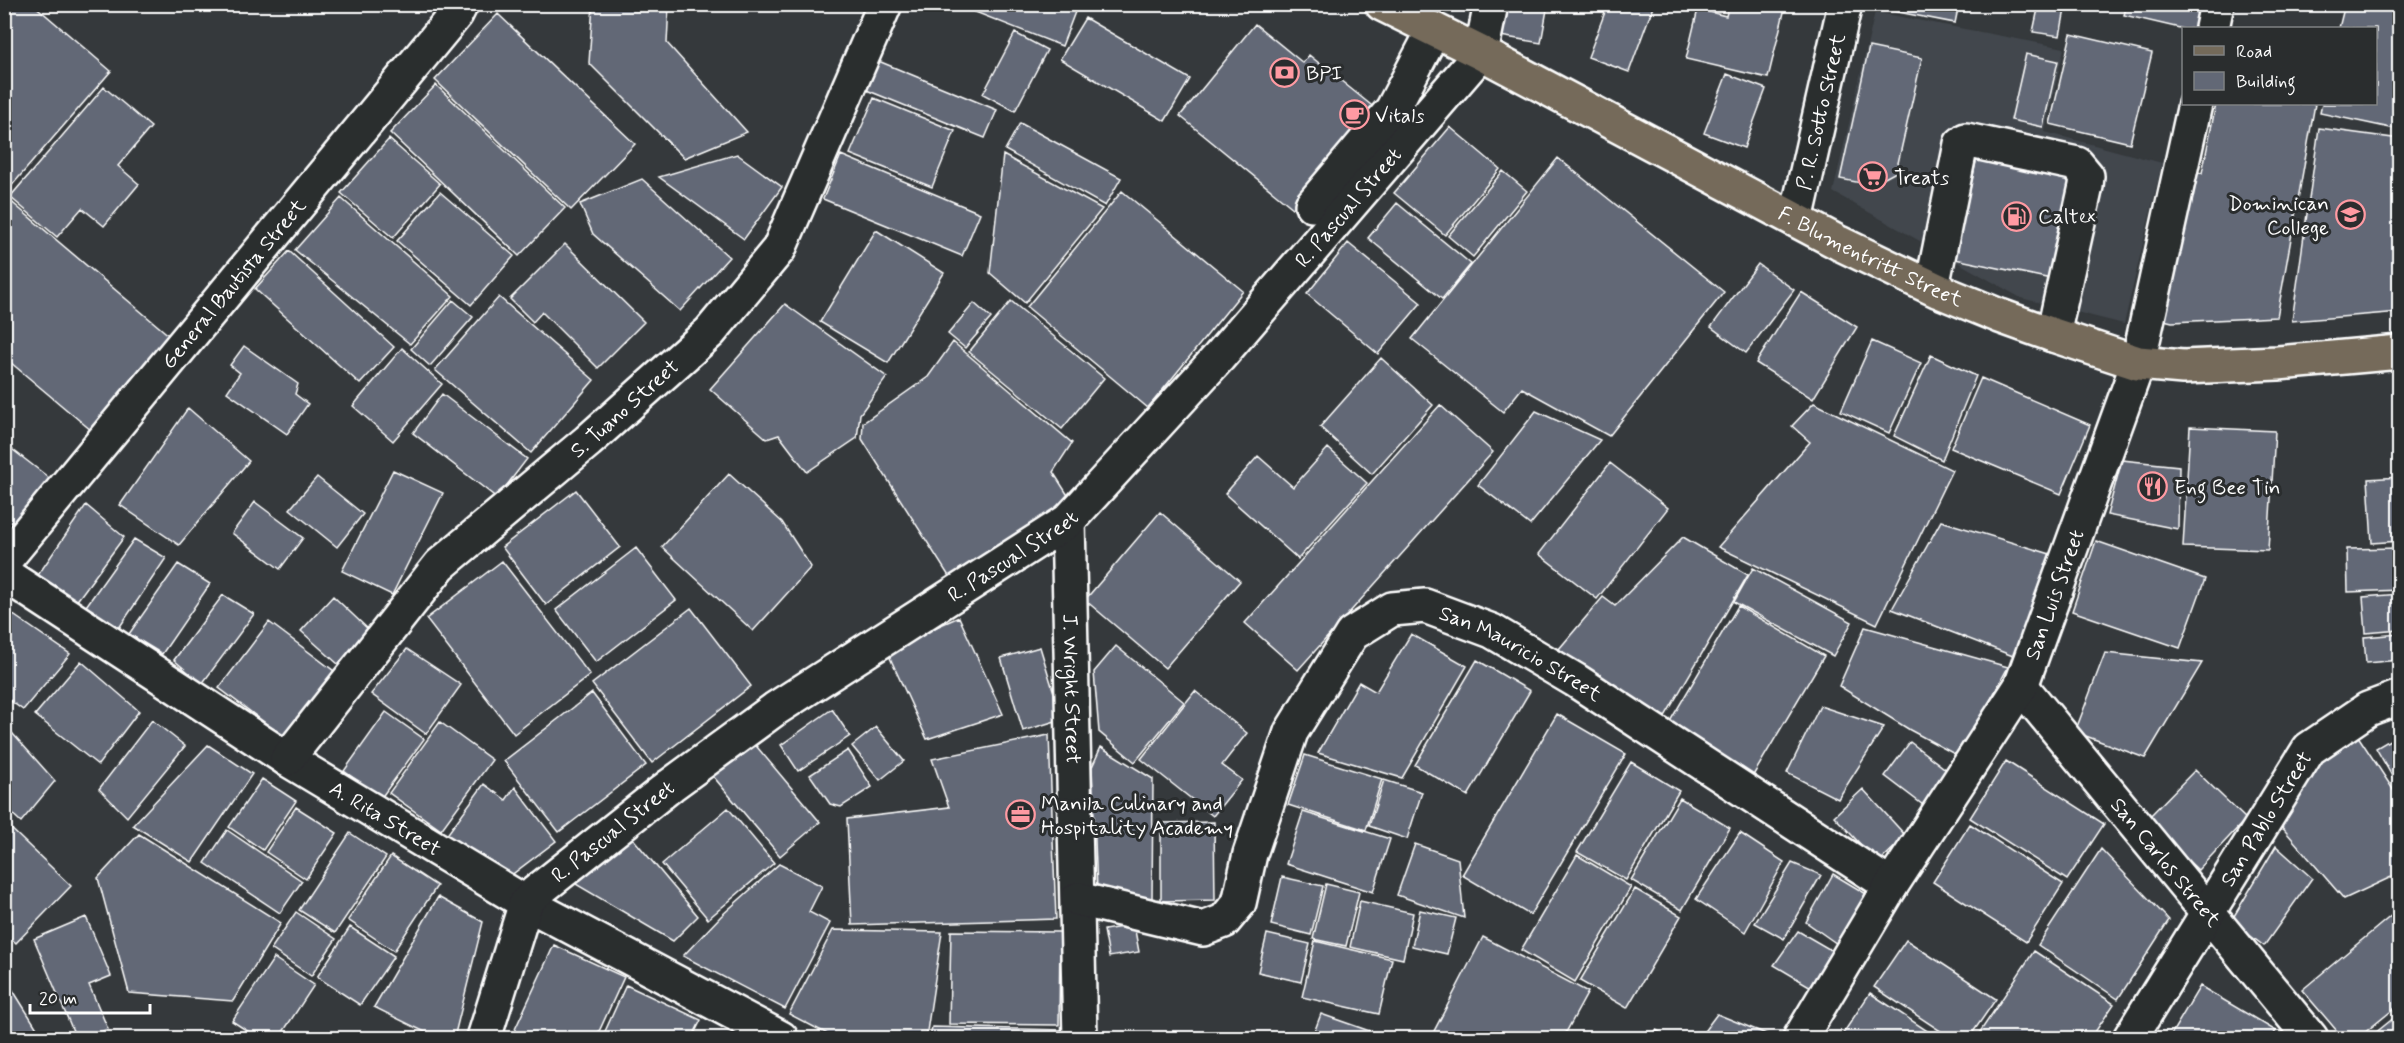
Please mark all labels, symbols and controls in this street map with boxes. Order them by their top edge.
legend [2182,27,2377,105]
street label: P. R. Sotto Street [1790,30,1853,193]
text: Road [2236,40,2272,64]
bank icon: BPI [1269,57,1301,89]
place label: BPI [1306,60,1342,88]
text: Building [2236,70,2296,96]
cafe icon: Vitals [1338,99,1370,131]
place label: Vitals [1375,102,1425,130]
street label: R. Pascual Street [1289,142,1408,274]
supermarket icon: Treats [1857,161,1889,193]
place label: Treats [1894,164,1949,192]
place label: Dominican College [2228,190,2329,242]
street label: General Bautista Street [155,192,313,375]
school or university icon: Dominican College [2334,199,2366,231]
street label: F. Blumentritt Street [1773,200,1967,314]
fuel station icon: Caltex [2001,200,2033,232]
place label: Caltex [2038,203,2096,231]
street label: S. Tuano Street [565,353,685,465]
restaurant icon: Eng Bee Tin [2137,471,2169,503]
place label: Eng Bee Tin [2174,474,2281,504]
street label: R. Pascual Street [943,505,1086,609]
street label: San Luis Street [2019,526,2092,664]
street label: San Mauricio Street [1435,600,1607,709]
street label: J. Wright Street [1055,614,1087,764]
street label: San Pablo Street [2214,746,2319,892]
street label: R. Pascual Street [546,774,681,890]
street label: A. Rita Street [324,775,446,864]
place label: Manila Culinary and Hospitality Academy [1041,790,1233,842]
street label: San Carlos Street [2104,792,2227,934]
office icon: Manila Culinary and Hospitality Academy [1004,799,1036,831]
scale bar [30,977,150,1015]
text: 20 m [39,987,77,1011]

